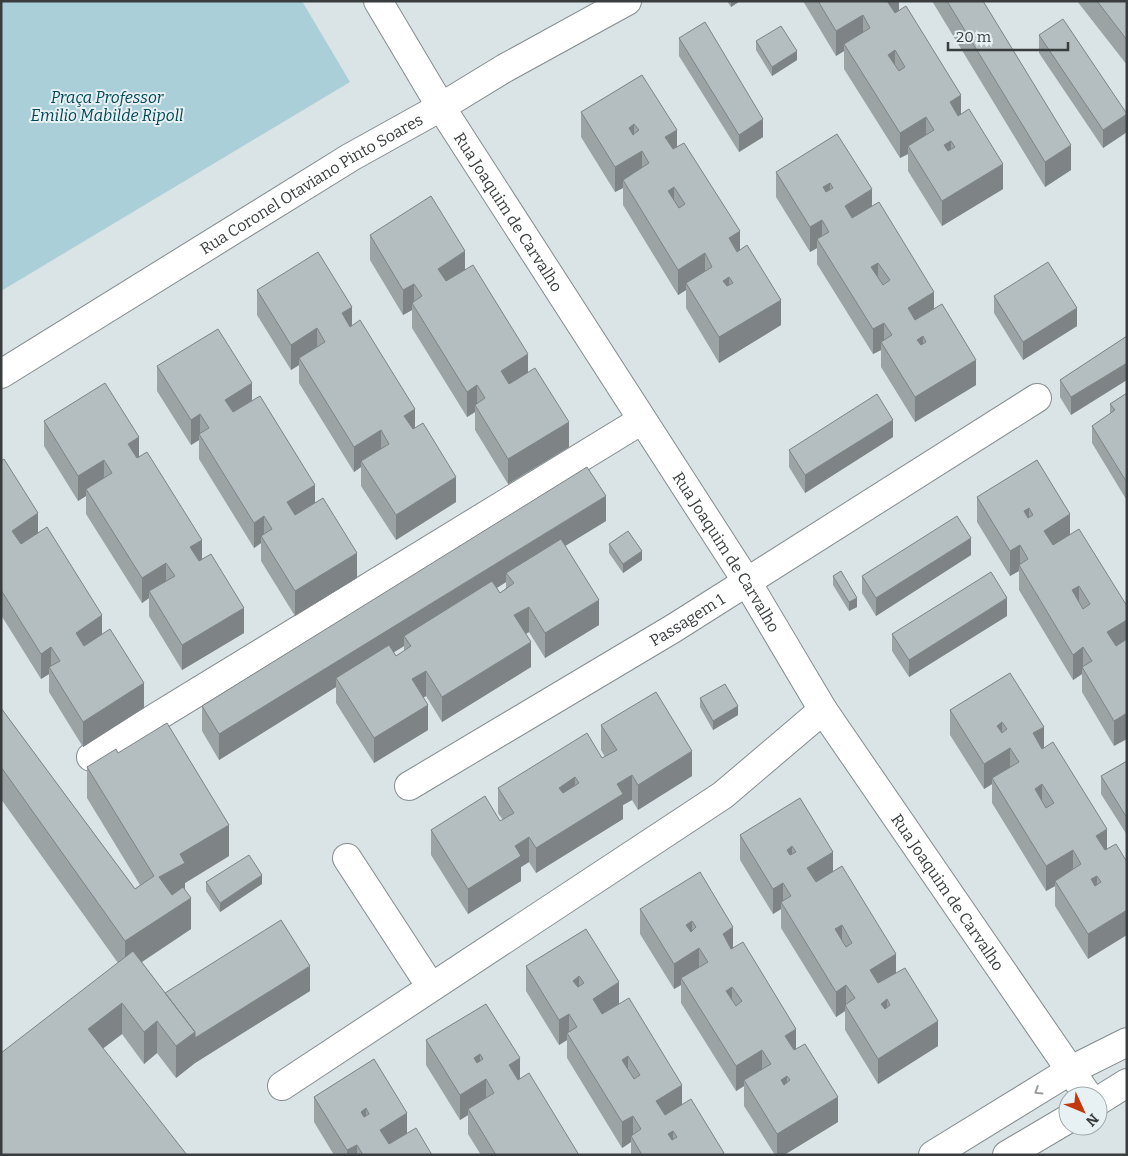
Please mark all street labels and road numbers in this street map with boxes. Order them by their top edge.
street label: Rua Coronel Otaviano Pinto Soares [197,110,426,258]
street label: Rua Joaquim de Carvalho [450,129,566,295]
street label: Rua Joaquim de Carvalho [669,469,784,636]
street label: Passagem 1 [646,589,729,650]
street label: Rua Joaquim de Carvalho [887,810,1008,974]

